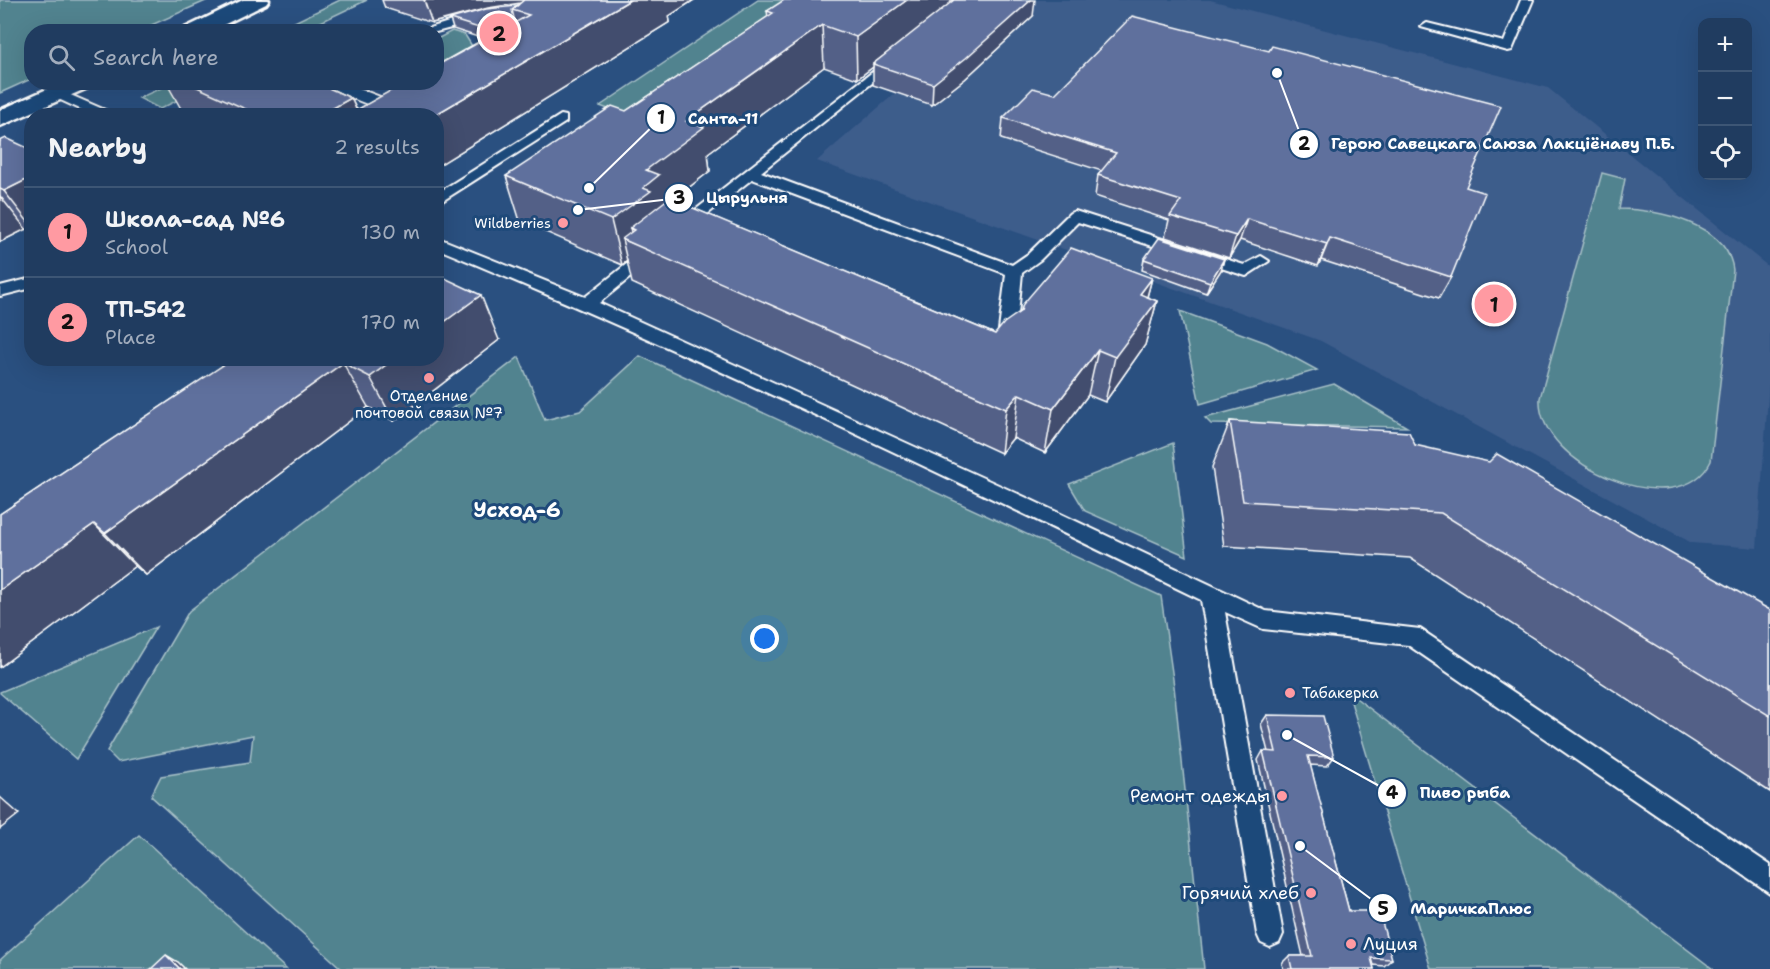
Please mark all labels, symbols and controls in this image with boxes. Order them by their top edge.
pin: 2 [480,10,518,56]
map controls [1698,18,1752,180]
button: + [1698,18,1752,72]
search box [24,24,444,90]
icon: search [45,41,78,74]
text: Search here [93,43,219,72]
button: − [1698,72,1752,126]
callout: Санта-11 [646,101,770,135]
text: 1 [657,106,665,130]
text: Санта-11 [688,108,758,129]
button: locate [1698,126,1752,180]
callout: Герою Савецкага Саюза Лакціёнаву П.Б. [1289,127,1687,161]
text: Nearby [48,130,147,165]
text: 2 [1298,132,1311,156]
text: Герою Савецкага Саюза Лакціёнаву П.Б. [1331,133,1675,154]
text: 2 results [334,134,420,160]
callout: Цырульня [664,181,800,215]
text: 3 [673,186,685,210]
text: Цырульня [706,187,788,208]
text: Школа-сад №6 [105,205,285,234]
place label: Wildberries [474,214,551,232]
marker: Wildberries [556,216,570,230]
text: 1 [63,219,72,245]
text: 130 m [361,219,420,245]
text: School [105,234,168,260]
pin: 1 [1474,282,1514,326]
text: ТП-542 [105,295,186,324]
text: 2 [61,309,75,335]
text: 170 m [361,309,420,335]
text: Place [105,324,156,350]
marker: Отделение почтовой связи №7 [422,371,436,385]
place label: Отделение почтовой связи №7 [355,386,503,423]
district label: Усход-6 [473,496,561,524]
your location [750,624,779,653]
place label: Табакерка [1302,683,1379,703]
marker: Табакерка [1283,686,1297,700]
callout: Пиво рыба [1377,776,1522,810]
text: 4 [1386,781,1399,805]
text: Пиво рыба [1420,782,1510,803]
place label: Ремонт одежды [1130,784,1270,808]
marker: Ремонт одежды [1275,789,1289,803]
place label: Горячий хлеб [1182,881,1299,905]
marker: Горячий хлеб [1304,886,1318,900]
callout: МаричкаПлюс [1368,891,1544,925]
text: 5 [1377,897,1389,921]
text: МаричкаПлюс [1410,898,1532,919]
place label: Луция [1363,932,1418,956]
marker: Луция [1344,937,1358,951]

